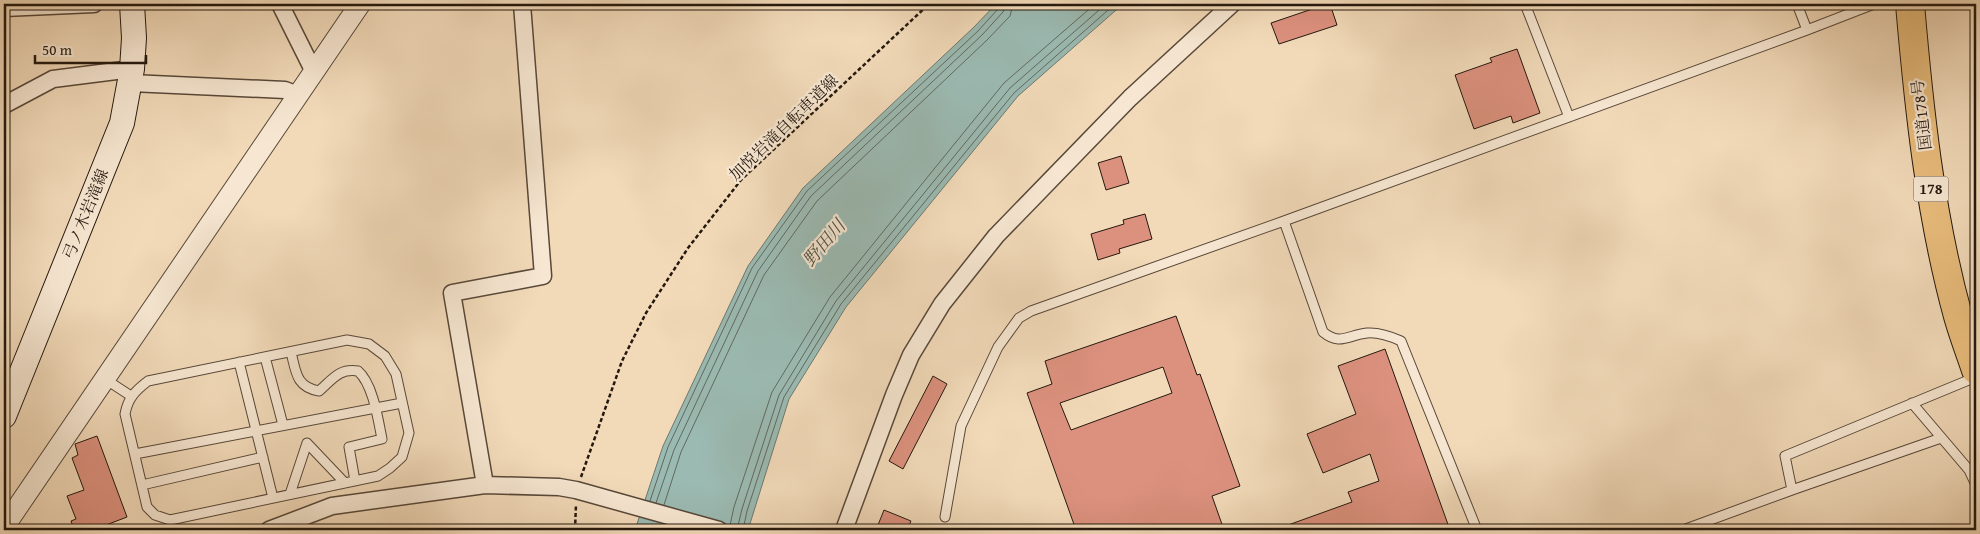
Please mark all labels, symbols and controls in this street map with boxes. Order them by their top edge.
scale bar [35,32,146,64]
text: 50 m [42,39,73,60]
street label: 加悦岩滝自転車道線 [723,68,843,186]
street label: 国道178号 [1905,78,1937,152]
street label: 弓ノ木岩滝線 [56,165,114,263]
road number: 178 [1914,176,1948,202]
water label: 野田川 [796,212,853,272]

